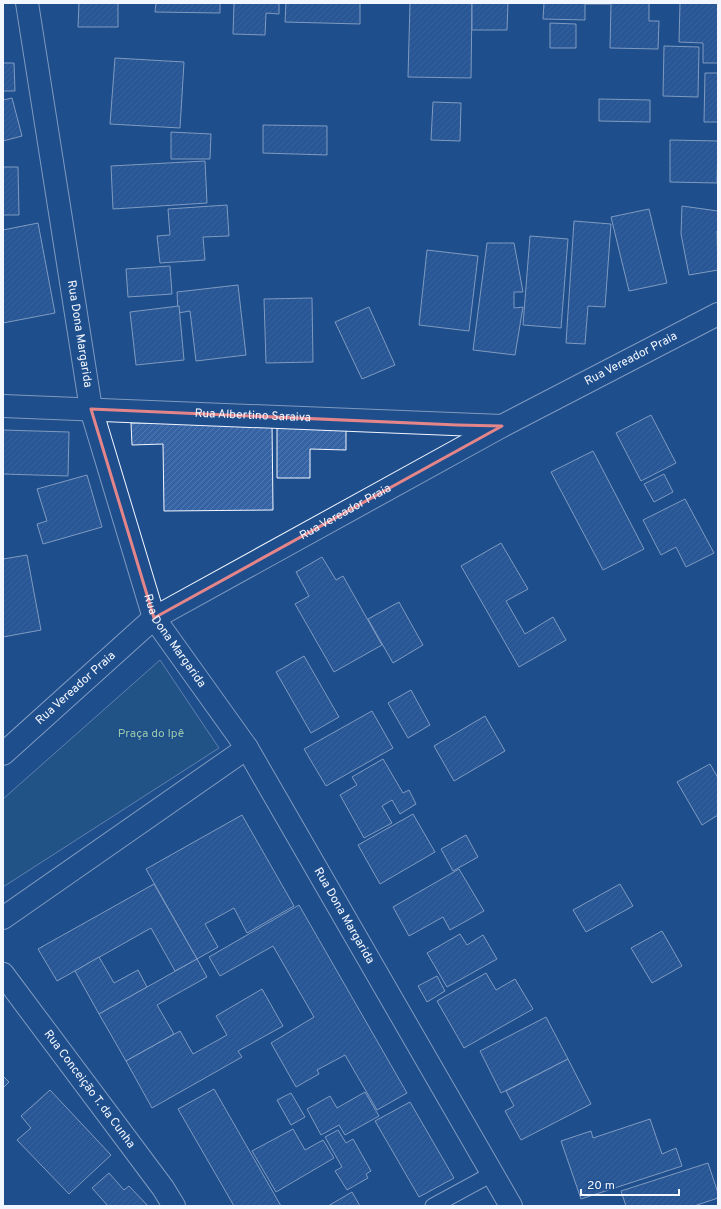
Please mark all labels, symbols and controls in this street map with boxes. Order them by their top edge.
street label: Rua Dona Margarida [63,279,96,389]
street label: Rua Vereador Praia [582,328,680,390]
street label: Rua Albertino Saraiva [194,406,311,426]
street label: Rua Vereador Praia [297,481,394,544]
street label: Rua Dona Margarida [139,592,209,691]
street label: Rua Vereador Praia [32,648,119,729]
park label: Praça do Ipê [118,726,184,742]
street label: Rua Dona Margarida [310,865,378,967]
street label: Rua Conceição T. da Cunha [40,1027,139,1152]
scale bar [581,1171,679,1197]
text: 20 m [587,1178,615,1194]

